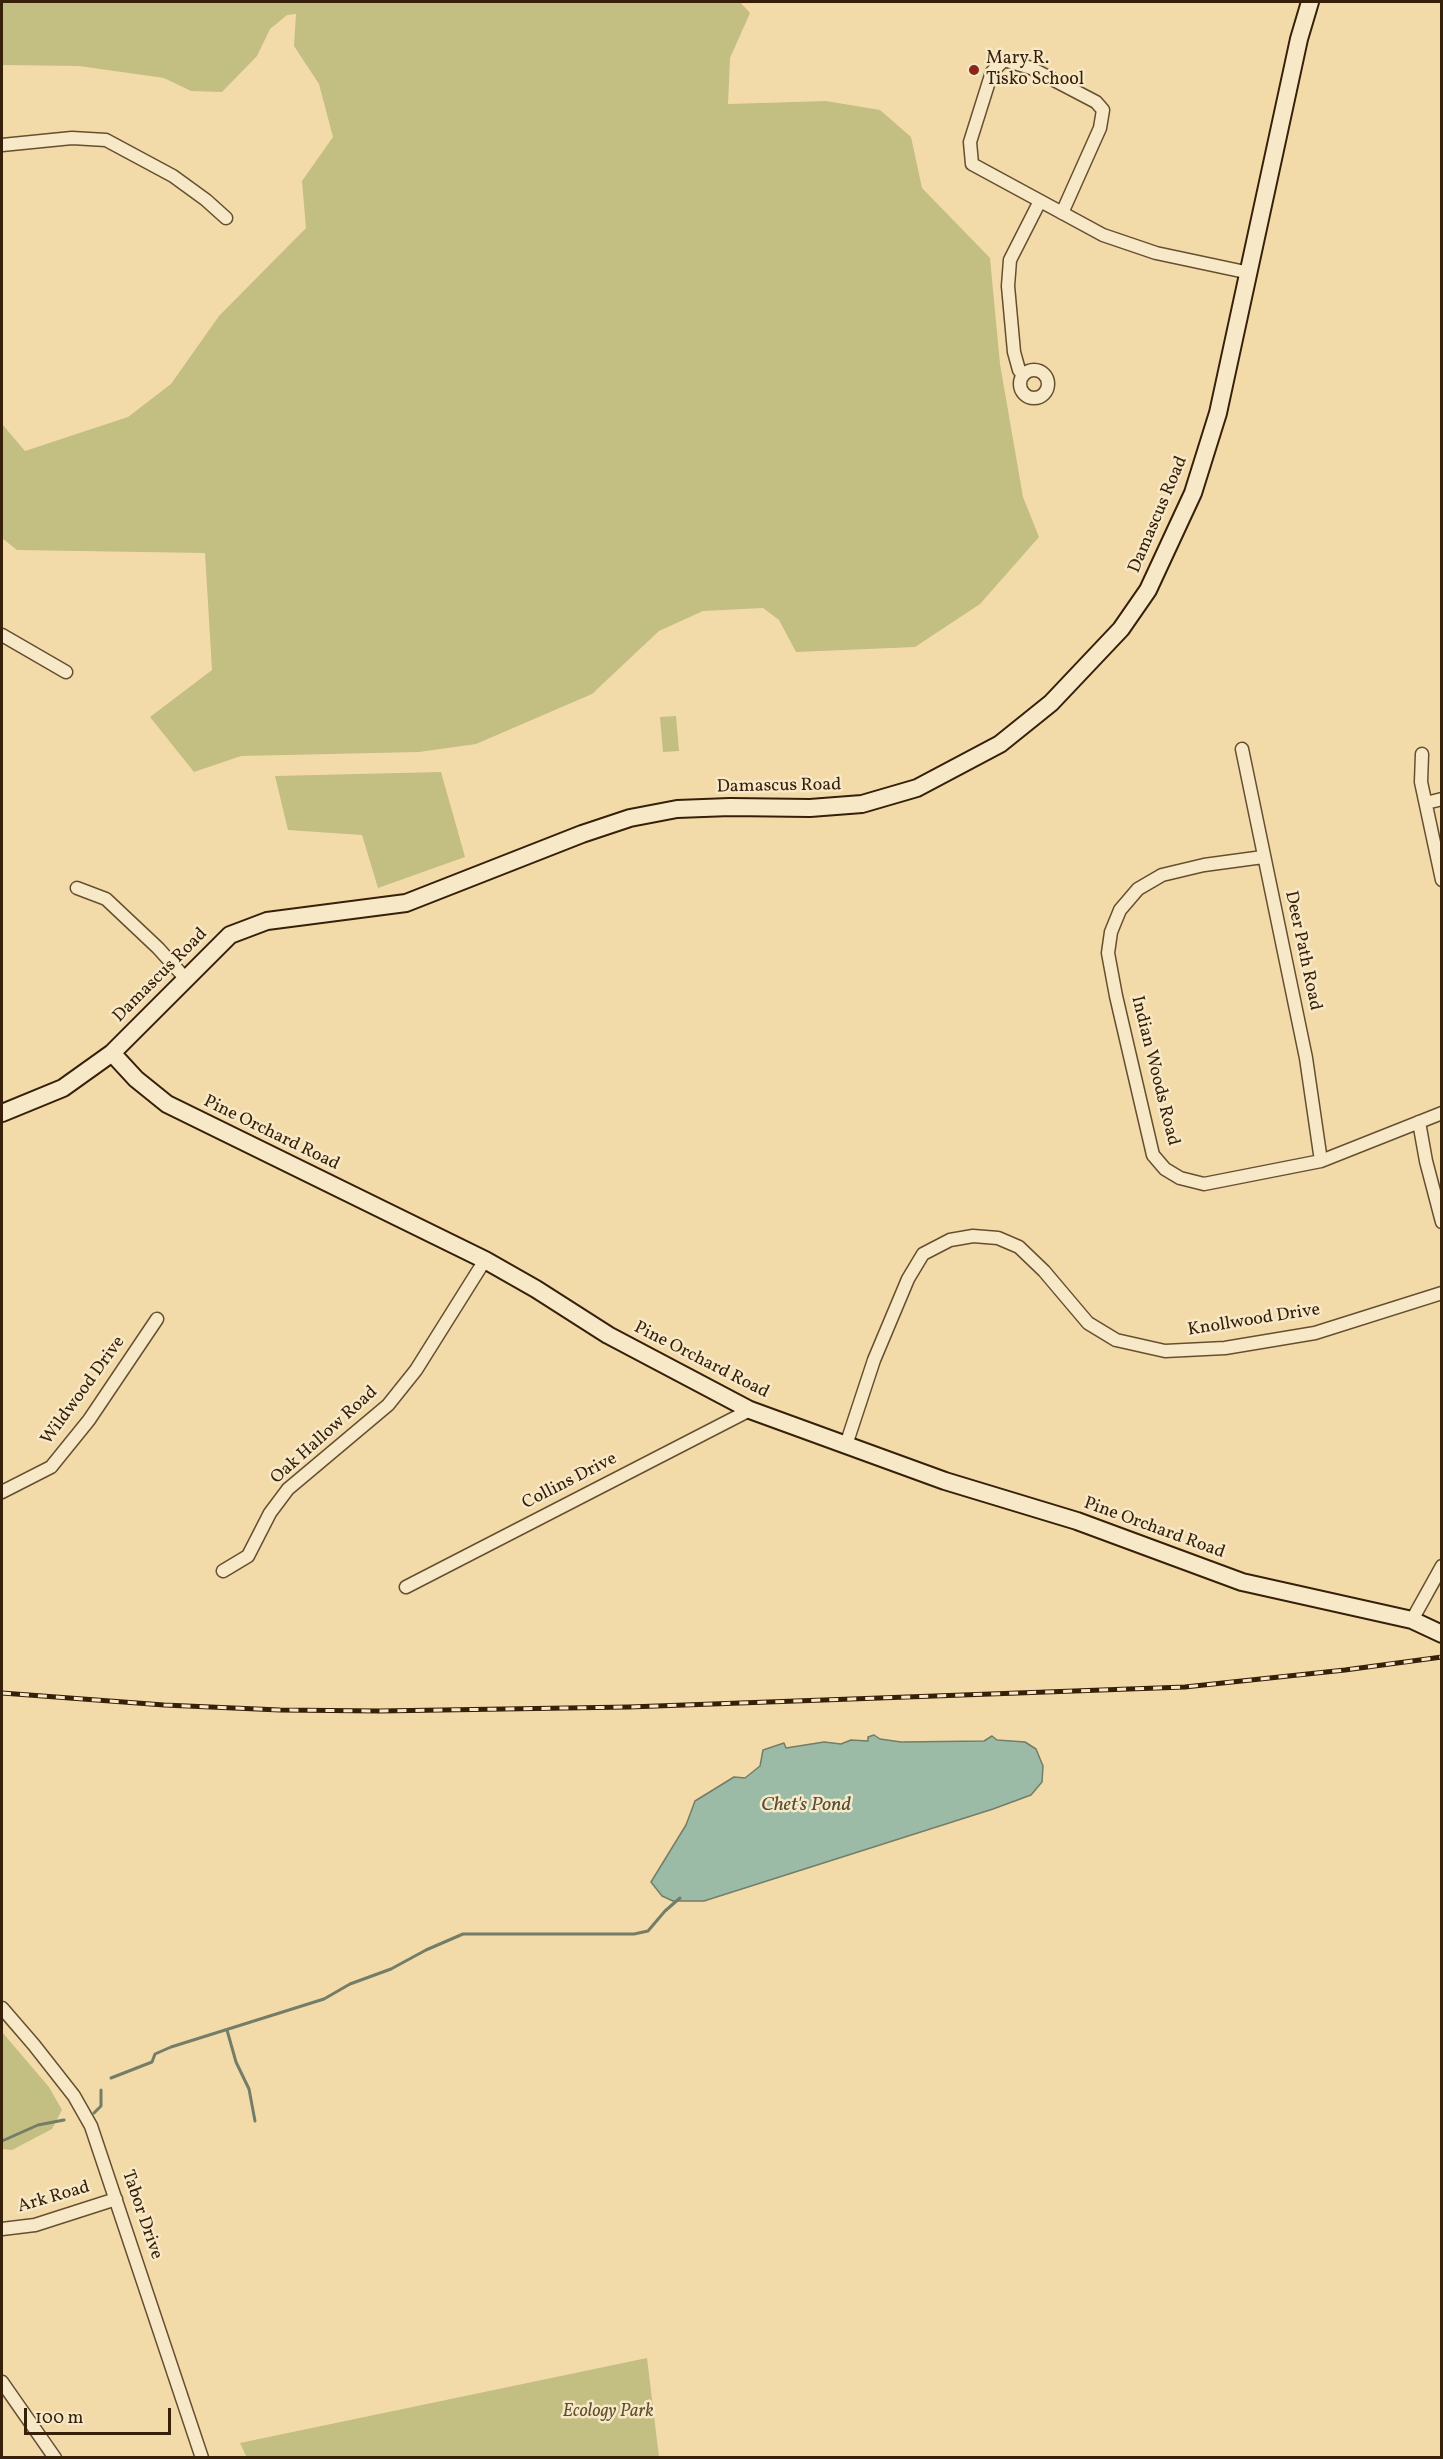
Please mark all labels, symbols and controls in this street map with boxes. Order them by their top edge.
place label: Mary R. Tisko School [986,49,1084,92]
marker: Mary R. Tisko School [967,63,981,77]
street label: Damascus Road [1125,453,1193,577]
street label: Damascus Road [716,775,842,799]
street label: Deer Path Road [1279,889,1325,1013]
street label: Damascus Road [109,924,213,1028]
street label: Indian Woods Road [1125,994,1183,1148]
street label: Pine Orchard Road [199,1092,343,1176]
street label: Knollwood Drive [1186,1300,1322,1342]
street label: Pine Orchard Road [630,1318,772,1404]
street label: Wildwood Drive [37,1332,131,1450]
street label: Oak Hallow Road [267,1382,383,1490]
street label: Collins Drive [519,1449,621,1515]
street label: Pine Orchard Road [1080,1493,1228,1565]
water label: Chet's Pond [761,1794,851,1818]
street label: Tabor Drive [116,2168,166,2262]
street label: Ark Road [15,2177,93,2219]
scale bar [27,2396,174,2434]
park label: Ecology Park [562,2402,654,2424]
text: 100 m [35,2406,84,2431]

